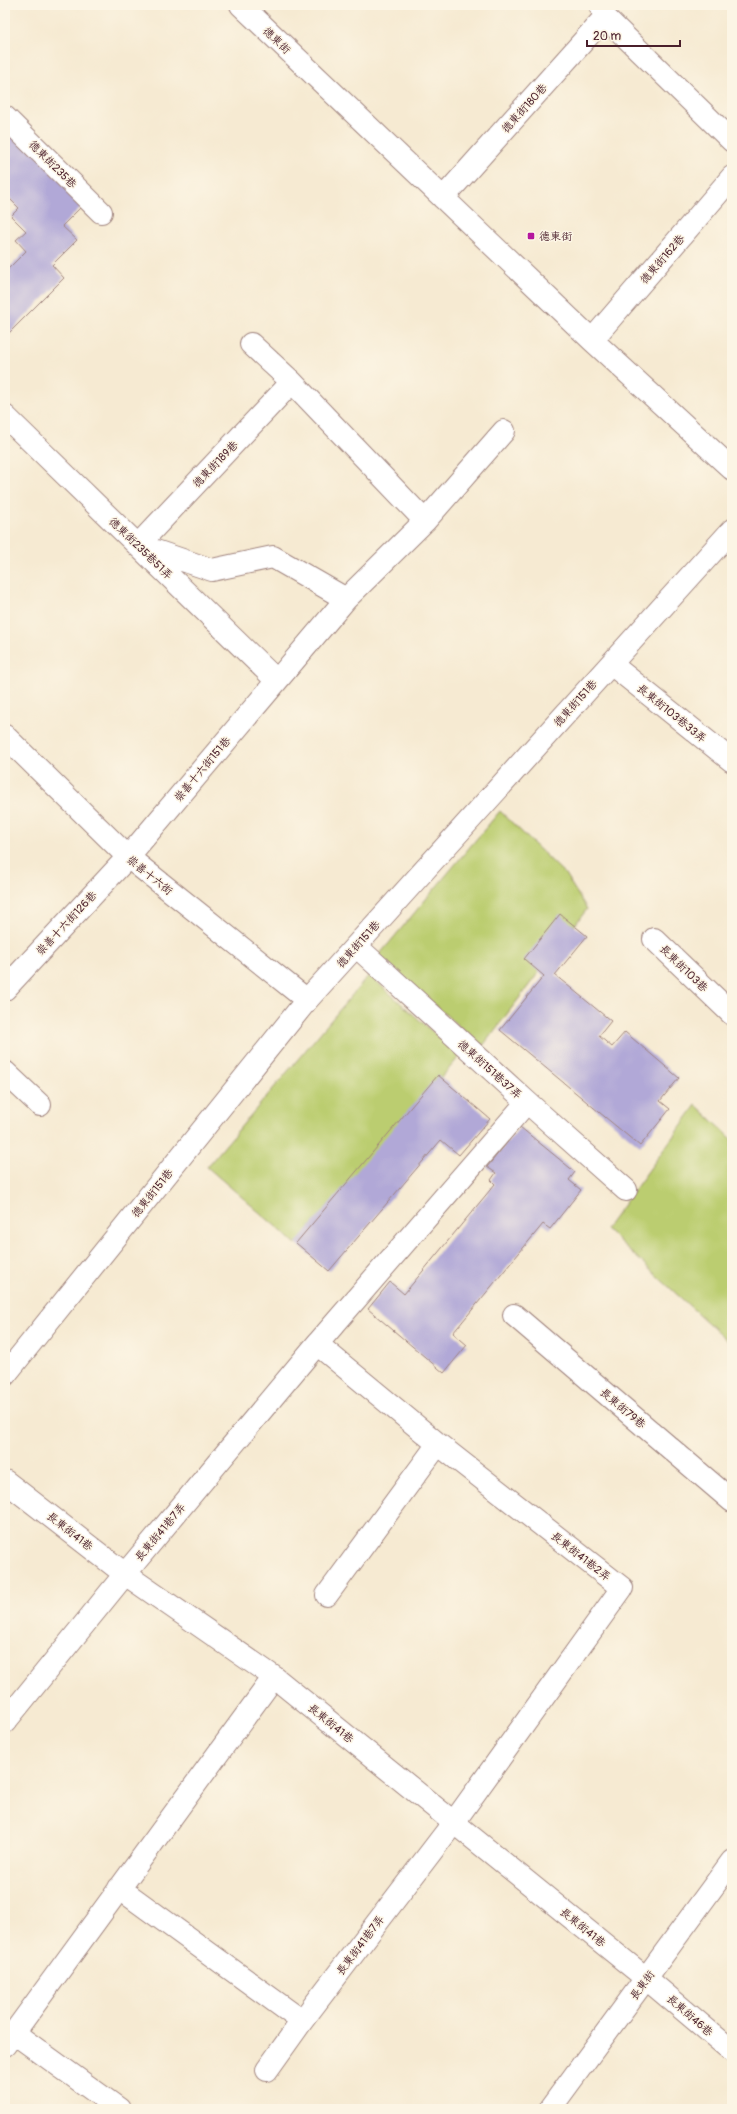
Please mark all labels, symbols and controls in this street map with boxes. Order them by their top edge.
scale bar [587,22,680,48]
street label: 德東街 [260,24,294,57]
text: 20 m [593,29,622,44]
street label: 德東街180巷 [499,81,550,135]
street label: 德東街235巷 [26,138,79,191]
place label: 德東街 [539,230,573,243]
marker: 德東街 [526,231,536,241]
street label: 德東街162巷 [638,232,687,287]
street label: 德東街189巷 [190,438,241,490]
street label: 德東街235巷51弄 [106,515,175,582]
street label: 德東街151巷 [551,677,600,729]
street label: 長東街103巷33弄 [634,682,709,745]
street label: 崇善十六街151巷 [172,734,233,804]
street label: 崇善十六街 [124,853,176,898]
street label: 崇善十六街126巷 [33,889,99,958]
street label: 德東街151巷 [334,918,383,970]
street label: 長東街103巷 [657,942,710,995]
street label: 德東街151巷37弄 [455,1037,524,1101]
street label: 德東街151巷 [129,1166,176,1220]
street label: 長東街79巷 [597,1386,648,1431]
street label: 長東街41巷7弄 [132,1501,188,1564]
street label: 長東街41巷 [44,1509,95,1553]
street label: 長東街41巷2弄 [548,1529,613,1584]
street label: 長東街41巷 [305,1701,356,1746]
street label: 長東街41巷 [557,1905,608,1950]
street label: 長東街41巷7弄 [334,1913,387,1978]
street label: 長東街 [627,1967,658,2002]
street label: 長東街46巷 [664,1992,715,2039]

